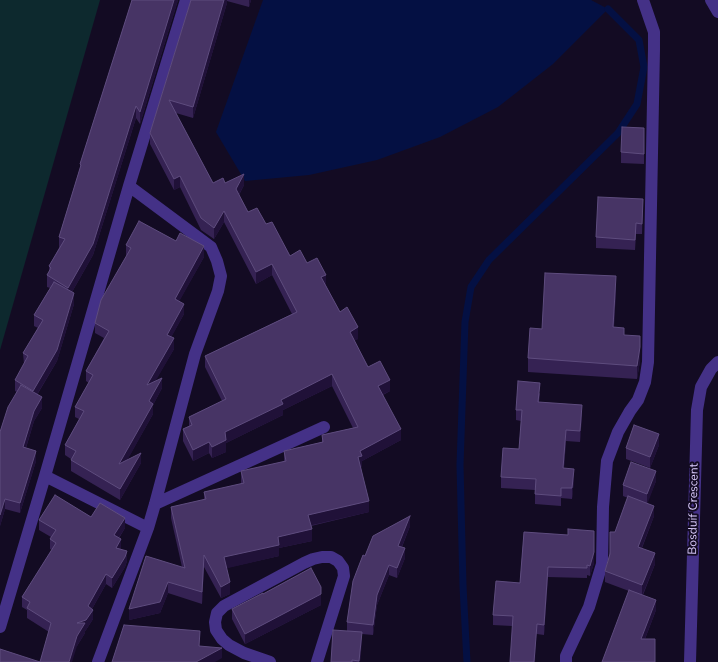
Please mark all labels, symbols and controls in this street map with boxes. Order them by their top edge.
street label: Bosduif Crescent [686,463,702,555]

